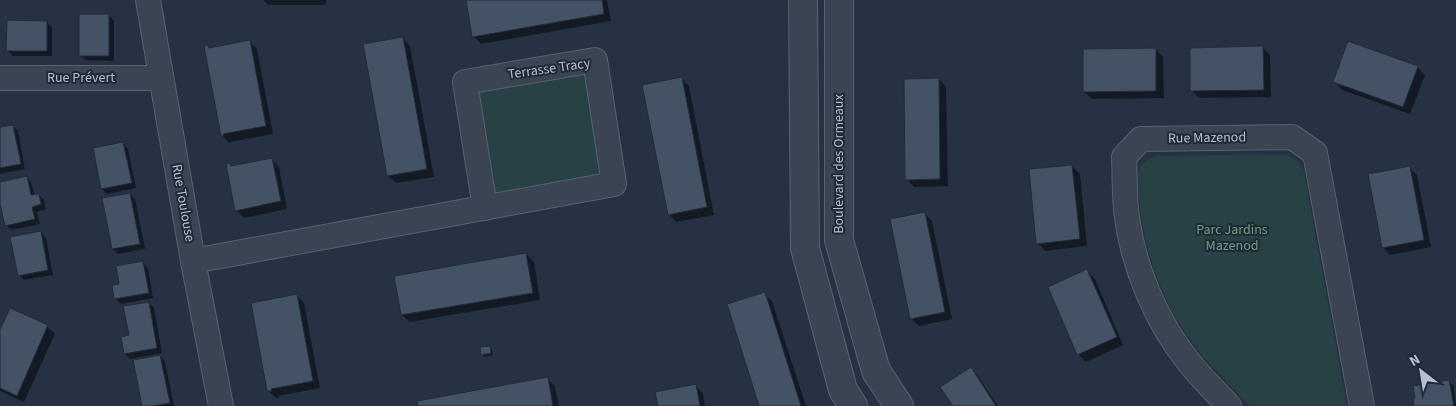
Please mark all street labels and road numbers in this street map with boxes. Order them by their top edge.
street label: Terrasse Tracy [507,53,592,85]
street label: Rue Prévert [47,68,115,88]
street label: Boulevard des Ormeaux [829,94,849,234]
street label: Rue Mazenod [1168,127,1246,149]
street label: Rue Toulouse [166,163,200,244]

